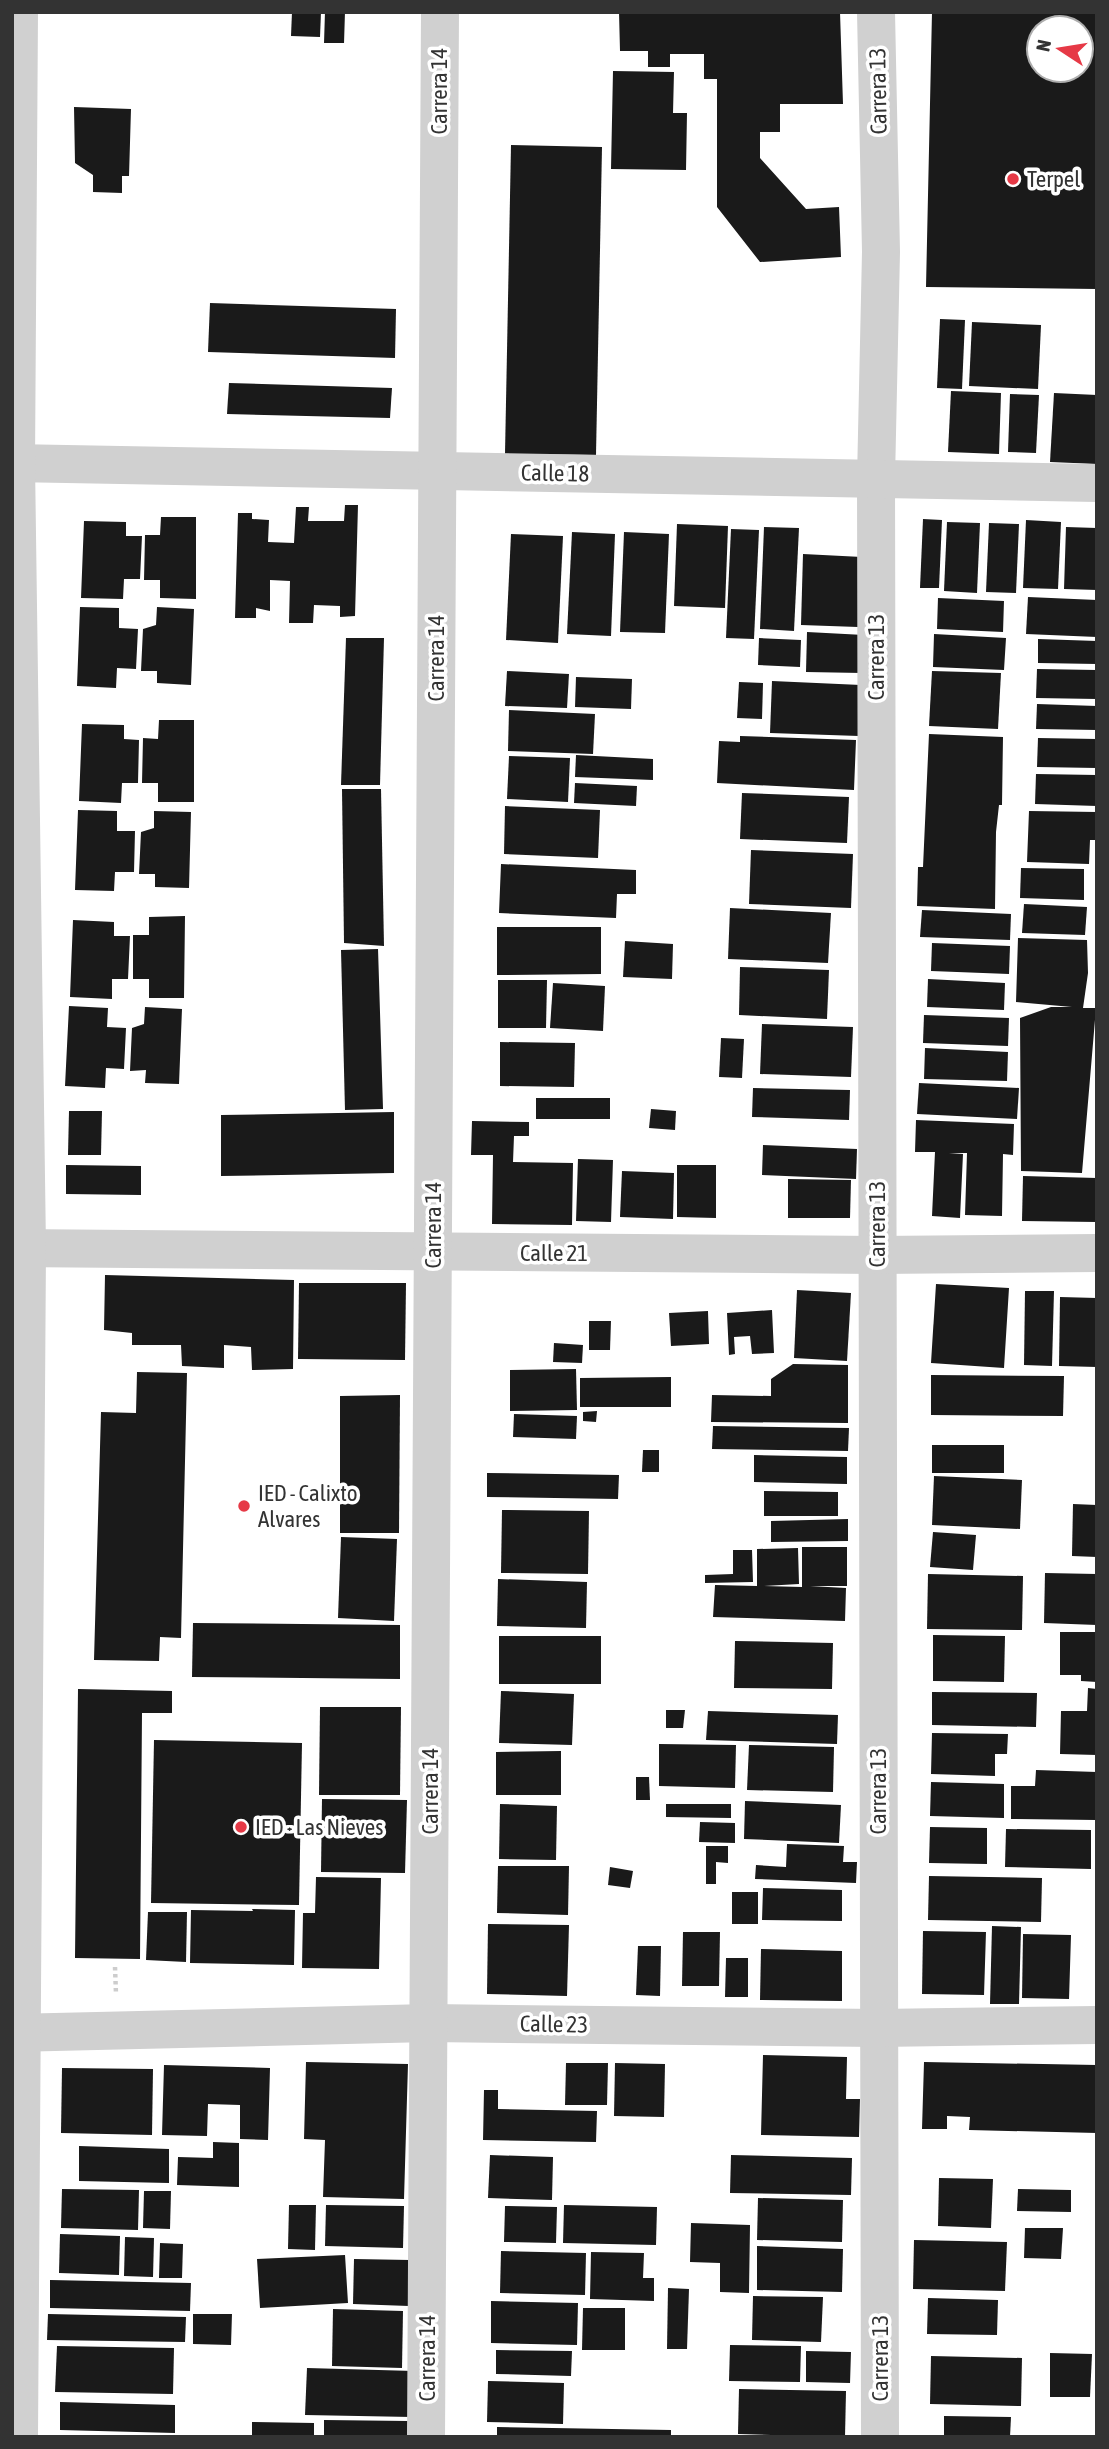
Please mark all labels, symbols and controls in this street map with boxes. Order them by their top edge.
north arrow [1025,14,1095,84]
text: N [1031,38,1055,53]
street label: Carrera 13 [864,47,892,135]
street label: Carrera 14 [426,48,452,134]
place label: Terpel [1027,166,1080,192]
marker: Terpel [1005,171,1021,187]
street label: Calle 18 [521,459,589,487]
street label: Carrera 13 [863,614,889,700]
street label: Carrera 14 [423,615,449,701]
street label: Carrera 13 [864,1181,890,1267]
street label: Carrera 14 [420,1182,446,1268]
street label: Calle 21 [520,1240,588,1266]
place label: IED - Calixto Alvares [258,1480,358,1532]
marker: IED - Calixto Alvares [236,1498,252,1514]
street label: Carrera 14 [417,1748,443,1834]
street label: Carrera 13 [865,1748,891,1834]
place label: IED - Las Nieves [255,1814,383,1840]
marker: IED - Las Nieves [233,1819,249,1835]
street label: Calle 23 [520,2010,588,2038]
street label: Carrera 14 [414,2315,440,2401]
street label: Carrera 13 [867,2315,893,2401]

